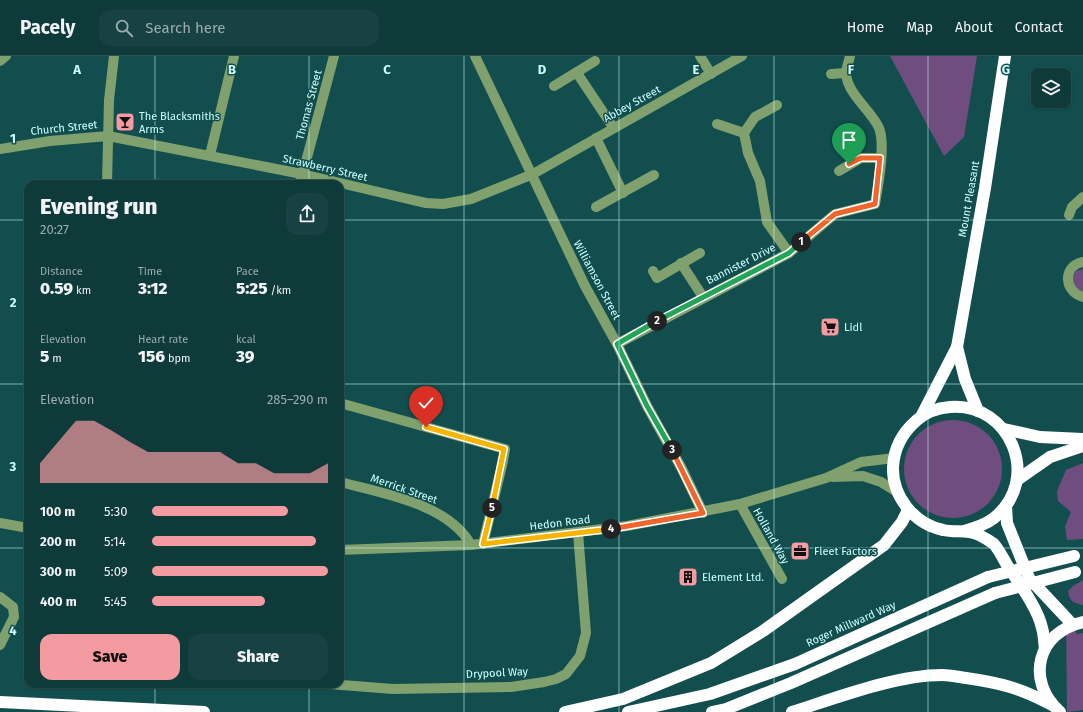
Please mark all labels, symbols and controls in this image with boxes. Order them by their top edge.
search box [99,10,379,46]
text: Pacely [20,16,75,39]
icon: search [113,17,135,39]
text: Search here [145,19,225,37]
text: Home [847,19,884,36]
text: Map [906,19,933,36]
text: About [955,19,993,36]
text: Contact [1015,19,1063,36]
text: A [72,62,81,77]
text: B [228,62,236,77]
text: C [383,62,391,77]
text: D [538,62,547,77]
text: E [693,62,700,77]
text: F [848,62,855,77]
text: G [1002,62,1010,77]
map controls [1031,68,1071,108]
button: layers [1031,68,1071,108]
street label: Thomas Street [293,69,325,141]
street label: Abbey Street [601,83,663,125]
place label: The Blacksmiths Arms [139,110,220,136]
bar icon: The Blacksmiths Arms [114,111,136,133]
street label: Church Street [30,118,98,138]
pin [832,123,866,164]
icon: arrive [838,129,860,151]
text: 1 [10,131,16,146]
street label: Strawberry Street [281,152,369,184]
street label: Mount Pleasant [956,160,982,238]
text: Evening run [40,193,157,220]
button: share [286,193,328,235]
text: 20:27 [40,222,69,237]
pin: 1 [791,232,811,252]
text: 1 [798,235,804,248]
street label: Williamson Street [571,238,623,322]
street label: Bannister Drive [704,241,778,287]
text: Distance [40,265,83,278]
text: Time [138,265,162,278]
text: Pace [236,265,259,278]
text: 0.59 [40,278,73,299]
text: 3:12 [138,278,167,299]
text: 5:25 [236,278,268,299]
text: km [73,284,91,297]
text: /km [268,284,291,297]
text: 2 [10,295,17,310]
pin: 2 [647,311,667,331]
text: 2 [654,314,660,327]
supermarket icon: Lidl [819,316,841,338]
place label: Lidl [844,321,862,334]
text: Elevation [40,333,86,346]
text: Heart rate [138,333,188,346]
text: kcal [236,333,256,346]
text: 5 [40,346,49,367]
text: 156 [138,346,165,367]
text: 39 [236,346,254,367]
text: m [49,352,62,365]
text: bpm [165,352,191,365]
pin [409,386,443,427]
text: Elevation [40,392,94,407]
text: 285–290 m [267,392,328,407]
icon: check [415,392,437,414]
pin: 3 [662,440,682,460]
text: 3 [669,443,675,456]
text: 3 [9,459,17,474]
street label: Merrick Street [369,471,439,507]
pin: 5 [482,498,502,518]
text: 5 [489,501,495,514]
text: 100 m [40,504,75,519]
text: 5:30 [104,504,128,519]
street label: Holland Way [750,506,792,567]
street label: Hedon Road [529,513,591,533]
pin: 4 [601,519,621,539]
text: 4 [608,522,614,535]
text: 200 m [40,534,76,549]
text: 5:14 [104,534,126,549]
office icon: Fleet Factors [789,540,811,562]
place label: Fleet Factors [814,545,877,558]
text: 300 m [40,564,76,579]
text: 5:09 [104,564,128,579]
building icon: Element Ltd. [677,566,699,588]
place label: Element Ltd. [702,571,764,584]
text: 400 m [40,594,77,609]
text: 5:45 [104,594,127,609]
street label: Roger Millward Way [804,598,898,650]
text: 4 [9,623,17,638]
button: Save [40,634,180,680]
button: Share [188,634,328,680]
street label: Drypool Way [466,665,529,681]

